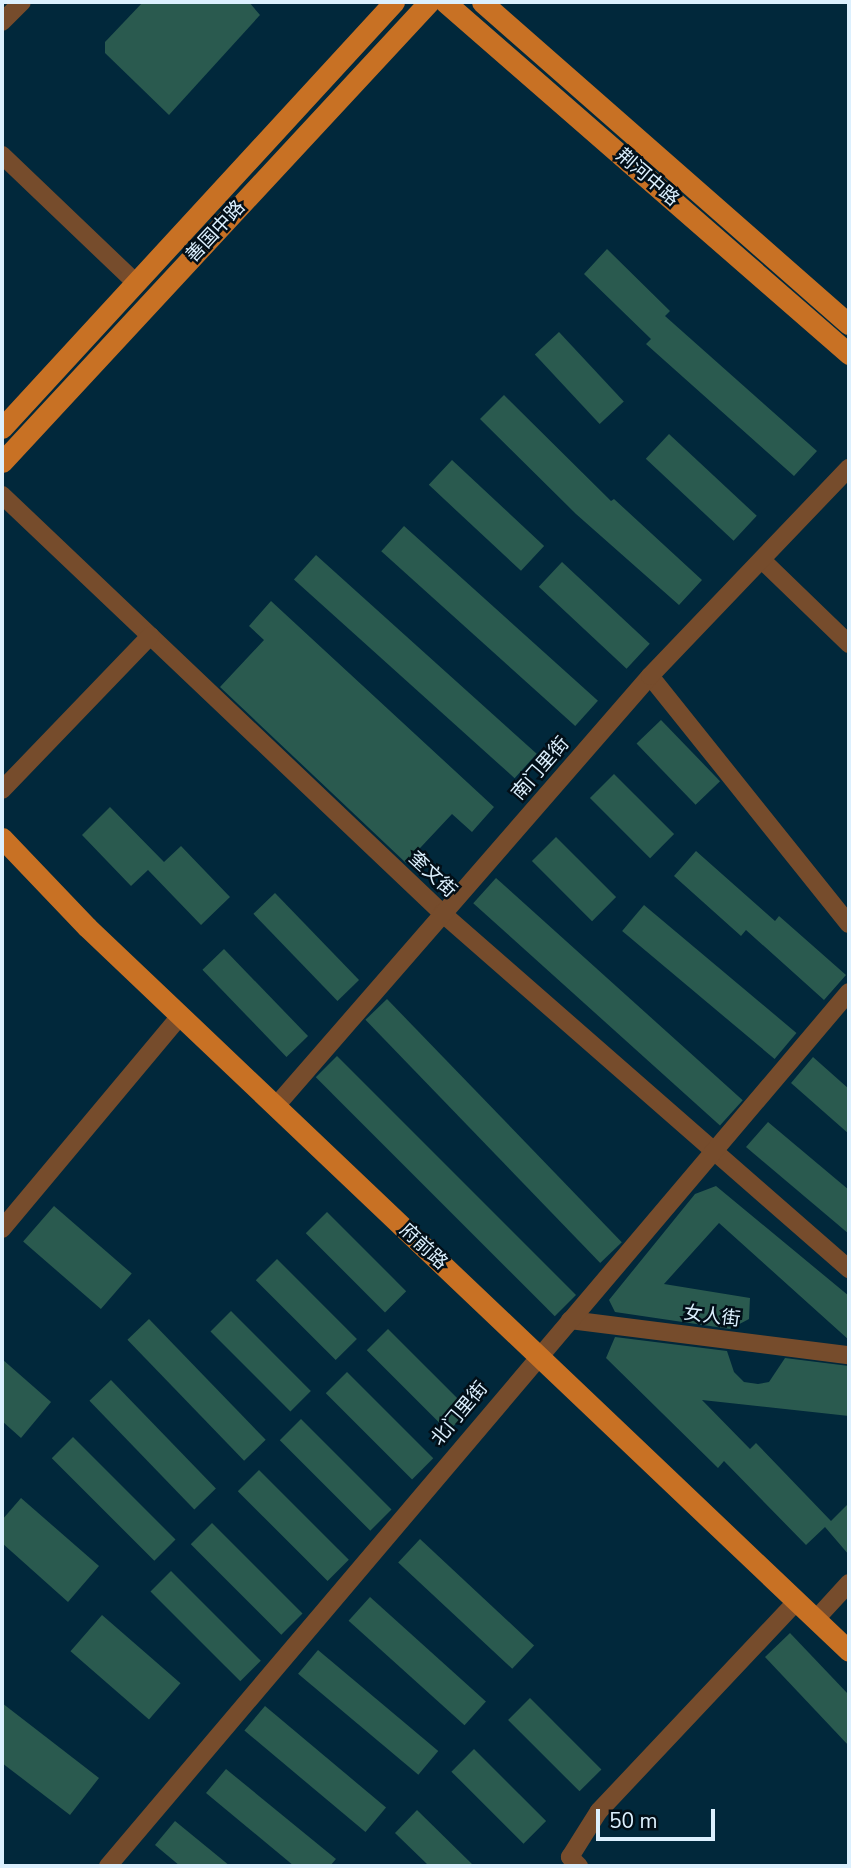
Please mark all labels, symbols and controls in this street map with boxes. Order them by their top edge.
street label: 荆河中路 [611,144,683,212]
street label: 善国中路 [182,196,250,268]
street label: 南门里街 [507,733,575,805]
street label: 奎文街 [403,847,461,903]
street label: 府前路 [394,1219,452,1275]
street label: 女人街 [682,1302,742,1332]
street label: 北门里街 [427,1378,493,1450]
scale bar [599,1794,718,1838]
text: 50 m [609,1807,658,1835]

